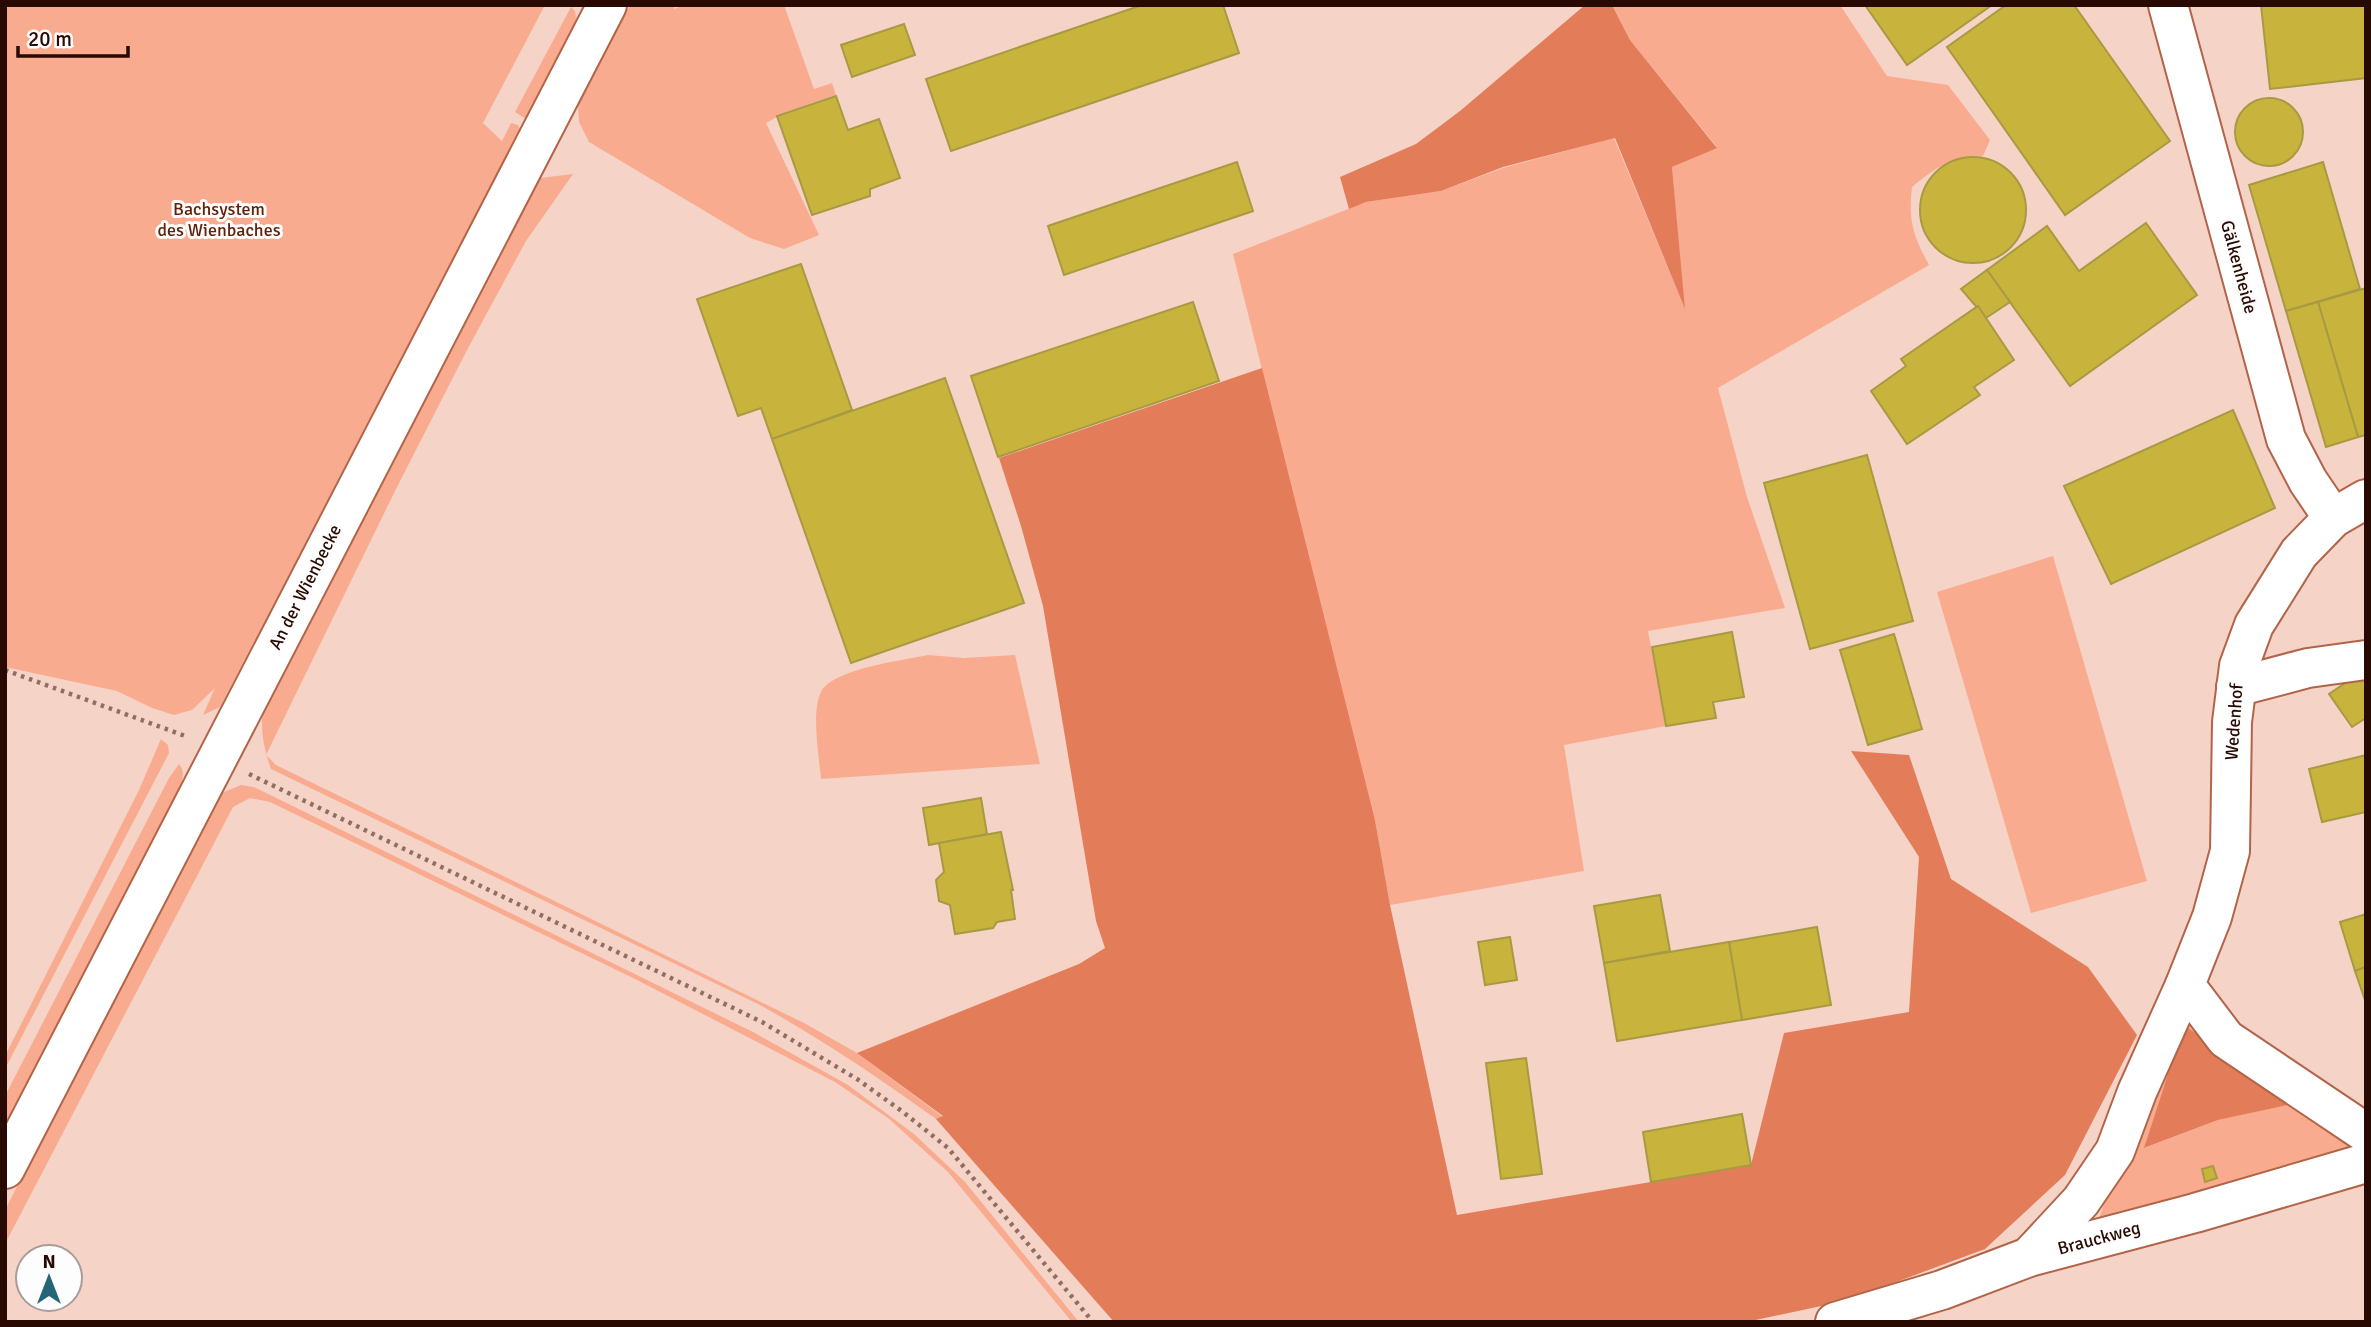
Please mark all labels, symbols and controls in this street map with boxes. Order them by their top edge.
scale bar [18,14,128,58]
text: 20 m [28,26,72,52]
park label: Bachsystem des Wienbaches [157,198,281,241]
street label: Gälkenheide [2216,218,2262,316]
street label: An der Wienbecke [264,521,346,653]
street label: Wedenhof [2220,682,2248,761]
street label: Brauckweg [2055,1216,2143,1260]
north arrow [14,1243,84,1313]
text: N [42,1250,56,1274]

